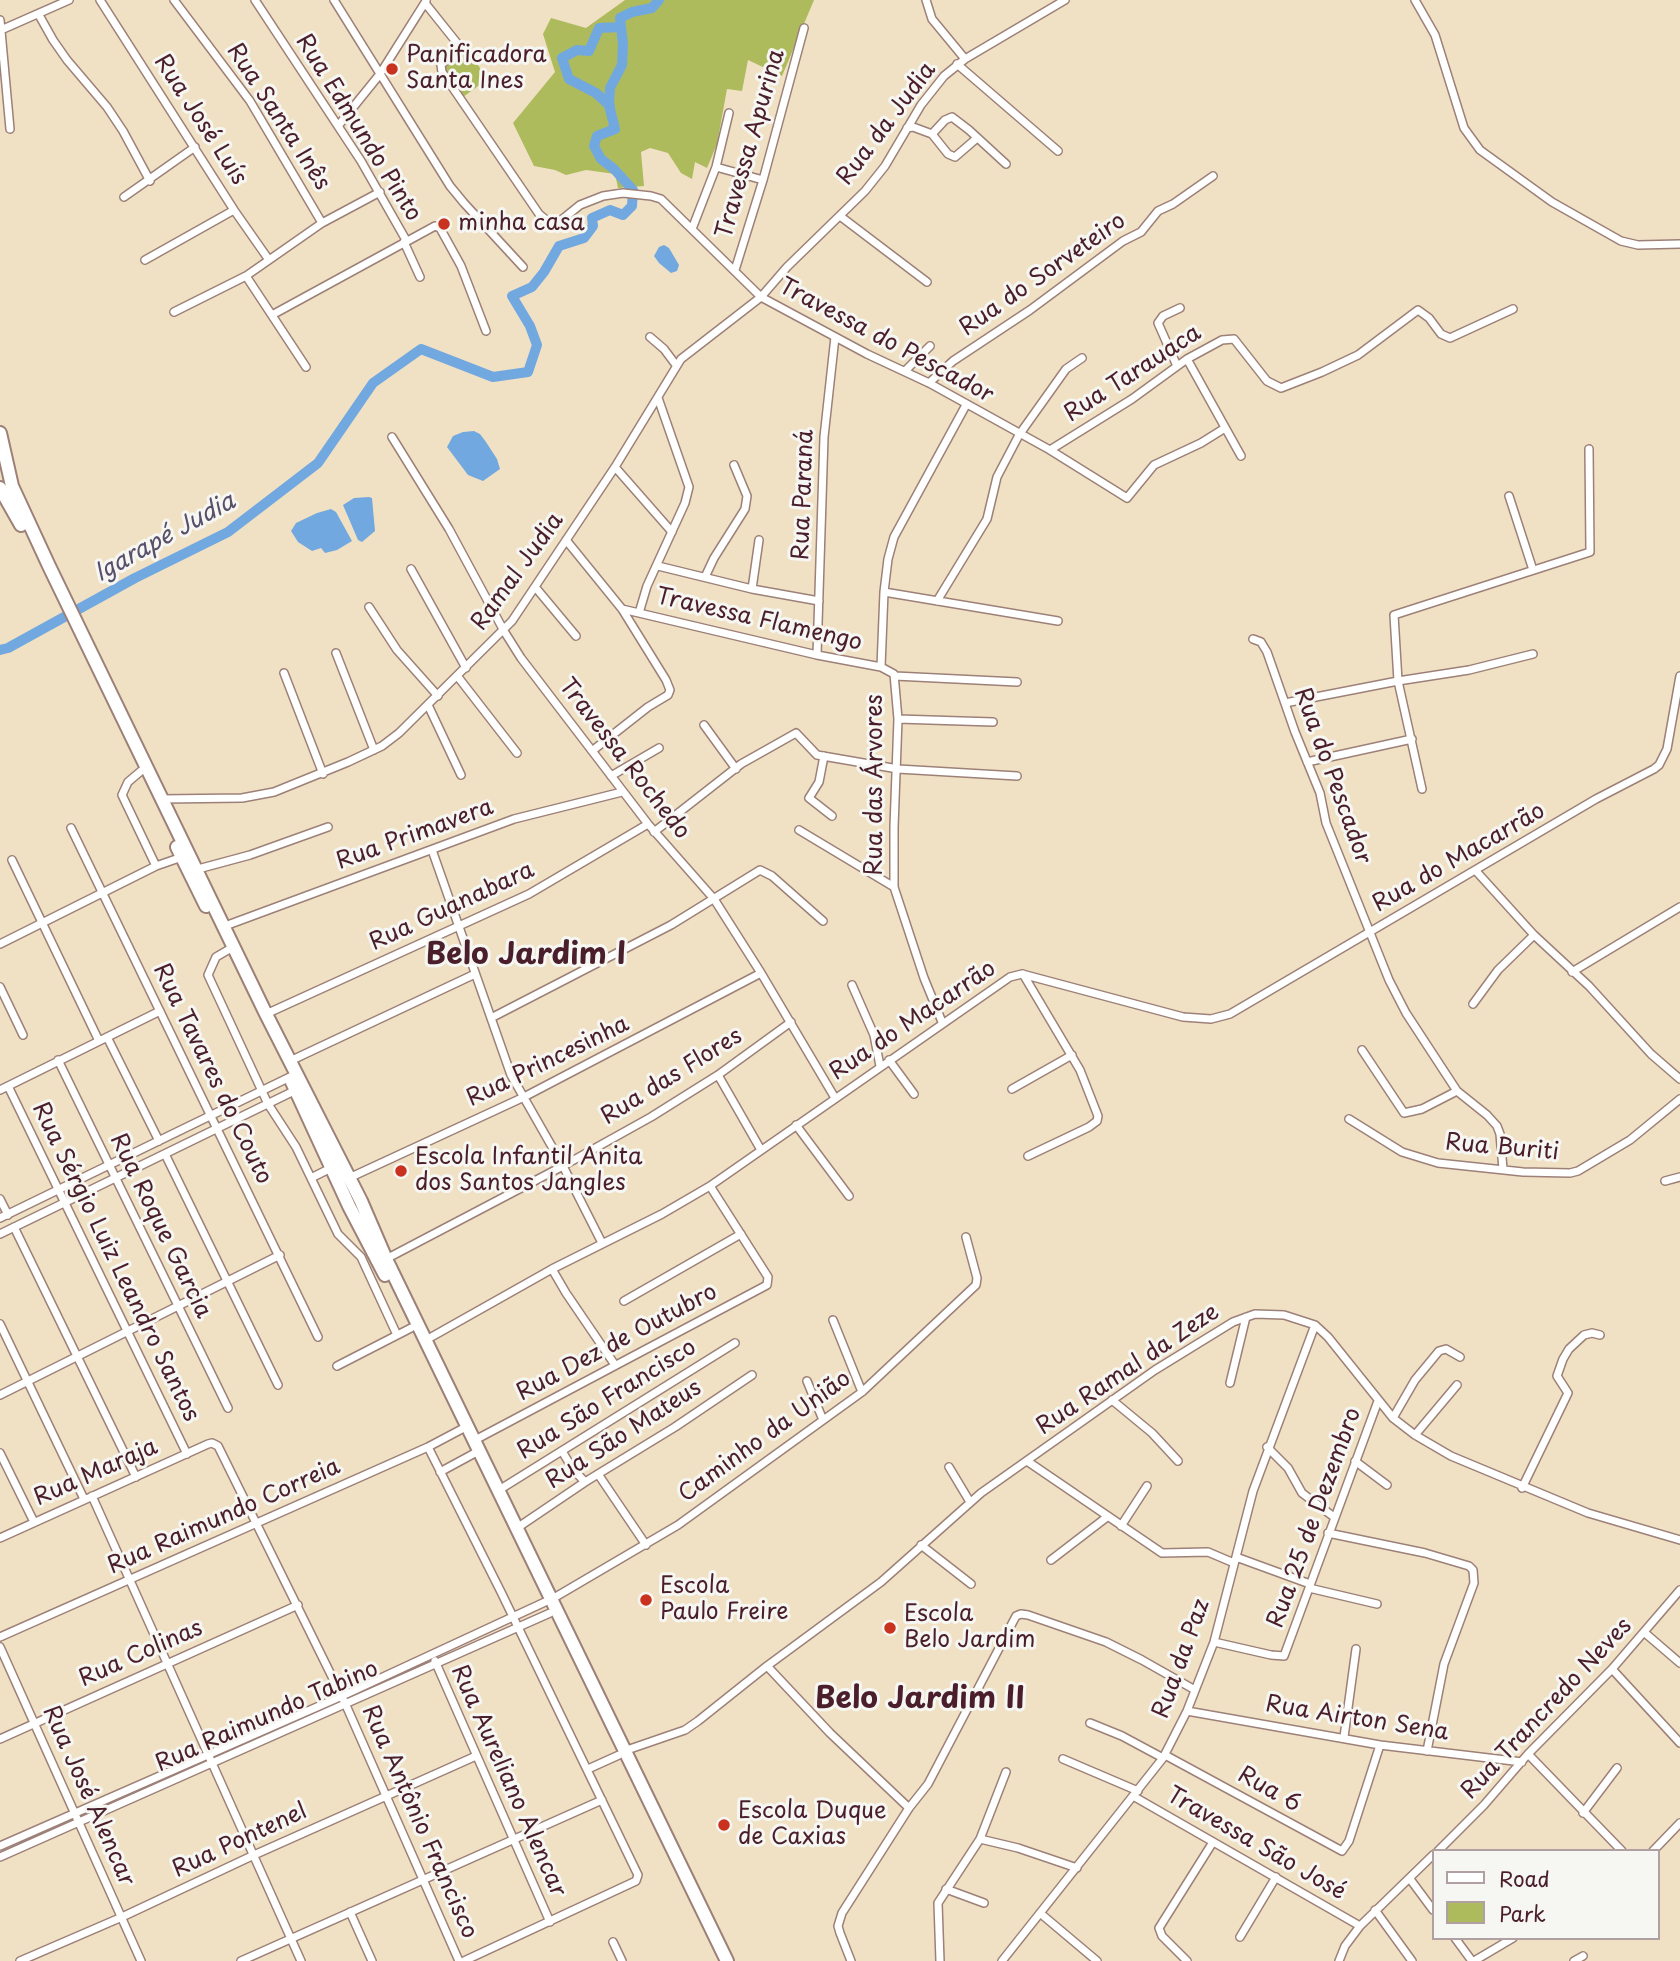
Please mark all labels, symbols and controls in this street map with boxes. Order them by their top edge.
street label: Rua Edmundo Pinto [289,29,427,227]
street label: Rua Santa Inês [220,38,336,196]
place label: Panificadora Santa Ines [406,42,547,96]
street label: Travessa Apurina [711,46,791,242]
street label: Rua José Luís [148,50,252,190]
street label: Rua da Judia [832,57,942,191]
marker: Panificadora Santa Ines [384,61,400,77]
street label: Rua do Sorveteiro [955,207,1131,343]
place label: minha casa [458,210,585,238]
marker: minha casa [436,216,452,232]
street label: Travessa do Pescador [774,273,998,409]
street label: Rua Tarauaca [1059,320,1207,428]
street label: Rua Paraná [788,429,820,561]
water label: Igarapé Judia [90,487,240,589]
street label: Ramal Judia [466,508,570,636]
street label: Travessa Flamengo [653,583,865,657]
street label: Travessa Rochedo [553,673,695,845]
street label: Rua do Pescador [1287,684,1377,868]
street label: Rua das Árvores [862,694,890,876]
street label: Rua Primavera [333,794,497,876]
street label: Rua do Macarrão [1368,797,1550,919]
street label: Rua Guanabara [365,857,539,957]
district label: Belo Jardim I [426,938,626,974]
street label: Rua do Macarrão [825,955,1001,1087]
street label: Rua Tavares do Couto [147,959,277,1189]
street label: Rua Princesinha [462,1011,634,1113]
street label: Rua das Flores [596,1023,748,1131]
street label: Rua Sérgio Luiz Leandro Santos [26,1098,204,1426]
street label: Rua Roque Garcia [103,1129,217,1323]
street label: Rua Buriti [1444,1129,1560,1167]
place label: Escola Infantil Anita dos Santos Jangles [415,1144,642,1198]
marker: Escola Infantil Anita dos Santos Jangles [393,1163,409,1179]
street label: Rua Dez de Outubro [512,1278,722,1408]
street label: Rua Ramal da Zeze [1032,1299,1224,1441]
street label: Rua São Francisco [513,1334,701,1466]
street label: Caminho da União [674,1365,856,1509]
street label: Rua São Mateus [541,1374,707,1496]
street label: Rua 25 de Dezembro [1262,1404,1368,1632]
street label: Rua Maraja [30,1433,162,1513]
street label: Rua Raimundo Correia [103,1453,345,1581]
place label: Escola Paulo Freire [660,1573,789,1627]
marker: Escola Paulo Freire [638,1592,654,1608]
street label: Rua da Paz [1148,1596,1216,1722]
place label: Escola Belo Jardim [904,1601,1035,1655]
street label: Rua Trancredo Neves [1456,1613,1638,1805]
street label: Rua Colinas [75,1614,207,1694]
marker: Escola Belo Jardim [882,1620,898,1636]
street label: Rua Raimundo Tabino [151,1655,383,1779]
street label: Rua Aureliano Alencar [444,1661,572,1901]
district label: Belo Jardim II [815,1682,1025,1718]
street label: Rua Airton Sena [1263,1691,1451,1747]
street label: Rua Antônio Francisco [355,1701,483,1943]
street label: Rua José Alencar [36,1702,140,1890]
street label: Rua 6 [1233,1761,1305,1819]
street label: Travessa São José [1162,1782,1350,1906]
street label: Rua Pontenel [168,1798,312,1884]
place label: Escola Duque de Caxias [738,1798,887,1852]
marker: Escola Duque de Caxias [716,1817,732,1833]
legend [1432,1849,1659,1940]
text: Road [1499,1862,1550,1894]
text: Park [1499,1897,1546,1929]

